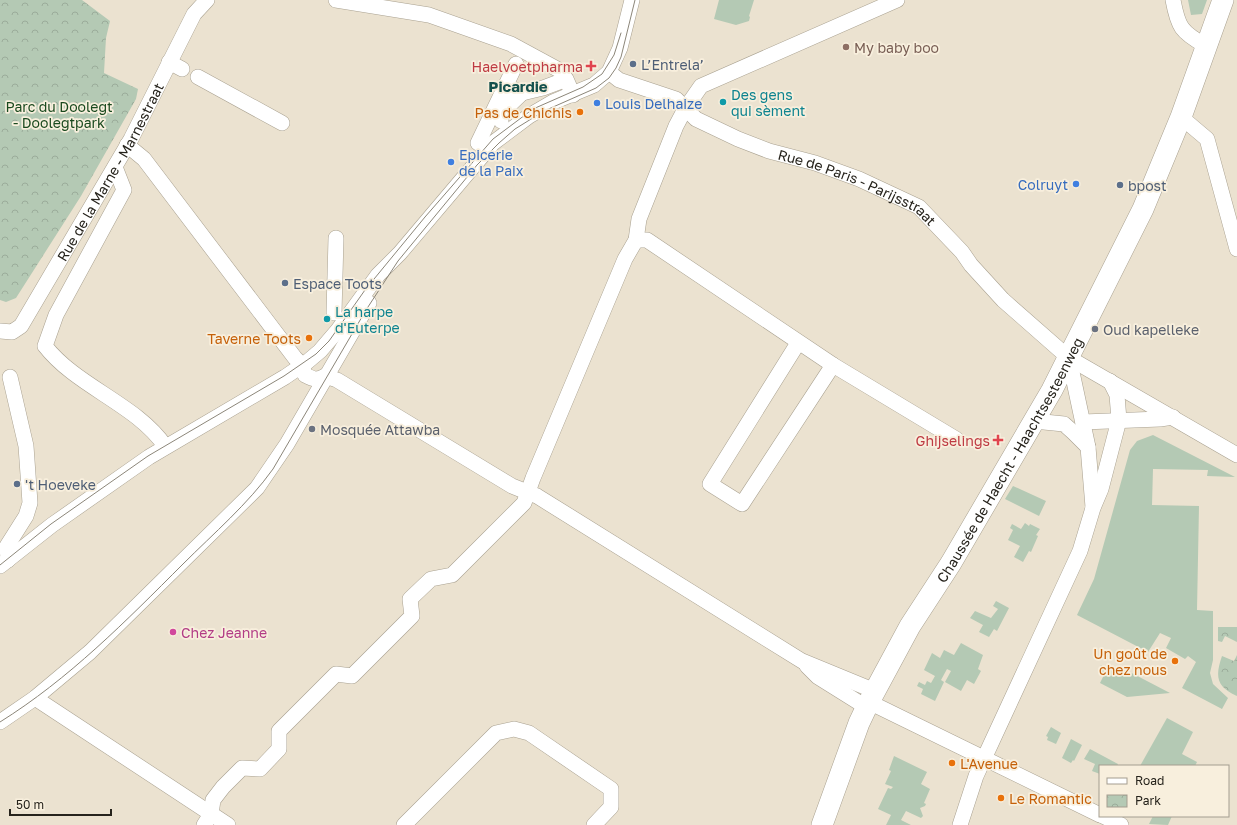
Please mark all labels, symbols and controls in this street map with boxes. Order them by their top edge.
place label: My baby boo [854,39,939,56]
marker: My baby boo [841,42,851,52]
place label: L’Entrela’ [641,56,704,73]
place label: Haelvoetpharma [472,58,583,75]
marker: L’Entrela’ [628,59,638,69]
marker: Haelvoetpharma [586,61,596,71]
district label: Picardie [488,77,548,95]
street label: Rue de la Marne - Marnestraat [53,80,167,264]
place label: Des gens qui sèment [731,86,805,119]
place label: Louis Delhaize [605,95,702,112]
marker: Des gens qui sèment [718,97,728,107]
park label: Parc du Doolegt - Doolegtpark [5,98,113,131]
marker: Louis Delhaize [592,98,602,108]
place label: Pas de Chichis [475,104,572,121]
marker: Pas de Chichis [575,107,585,117]
street label: Rue de Paris - Parijsstraat [776,145,940,229]
place label: Epicerie de la Paix [459,146,524,179]
marker: Epicerie de la Paix [446,157,456,167]
place label: Colruyt [1018,176,1068,193]
place label: bpost [1128,177,1167,194]
marker: Colruyt [1071,179,1081,189]
marker: bpost [1115,180,1125,190]
place label: Espace Toots [293,275,382,292]
marker: Espace Toots [280,278,290,288]
place label: La harpe d'Euterpe [335,303,400,336]
marker: La harpe d'Euterpe [322,314,332,324]
place label: Oud kapelleke [1103,321,1199,338]
marker: Oud kapelleke [1090,324,1100,334]
place label: Taverne Toots [207,330,301,347]
marker: Taverne Toots [304,333,314,343]
street label: Chaussée de Haecht - Haachtsesteenweg [932,334,1086,585]
place label: Mosquée Attawba [320,421,440,438]
marker: Mosquée Attawba [307,424,317,434]
place label: Ghijselings [916,432,990,449]
marker: Ghijselings [993,435,1003,445]
place label: 't Hoeveke [25,476,96,493]
marker: 't Hoeveke [12,479,22,489]
place label: Chez Jeanne [181,624,267,641]
marker: Chez Jeanne [168,627,178,637]
place label: Un goût de chez nous [1093,645,1167,678]
marker: Un goût de chez nous [1170,656,1180,666]
place label: L'Avenue [960,755,1018,772]
marker: L'Avenue [947,758,957,768]
legend [1099,765,1229,817]
text: Road [1135,773,1164,788]
place label: Le Romantic [1009,790,1092,807]
scale bar [10,791,111,817]
marker: Le Romantic [996,793,1006,803]
text: Park [1135,793,1161,808]
text: 50 m [16,797,44,812]

